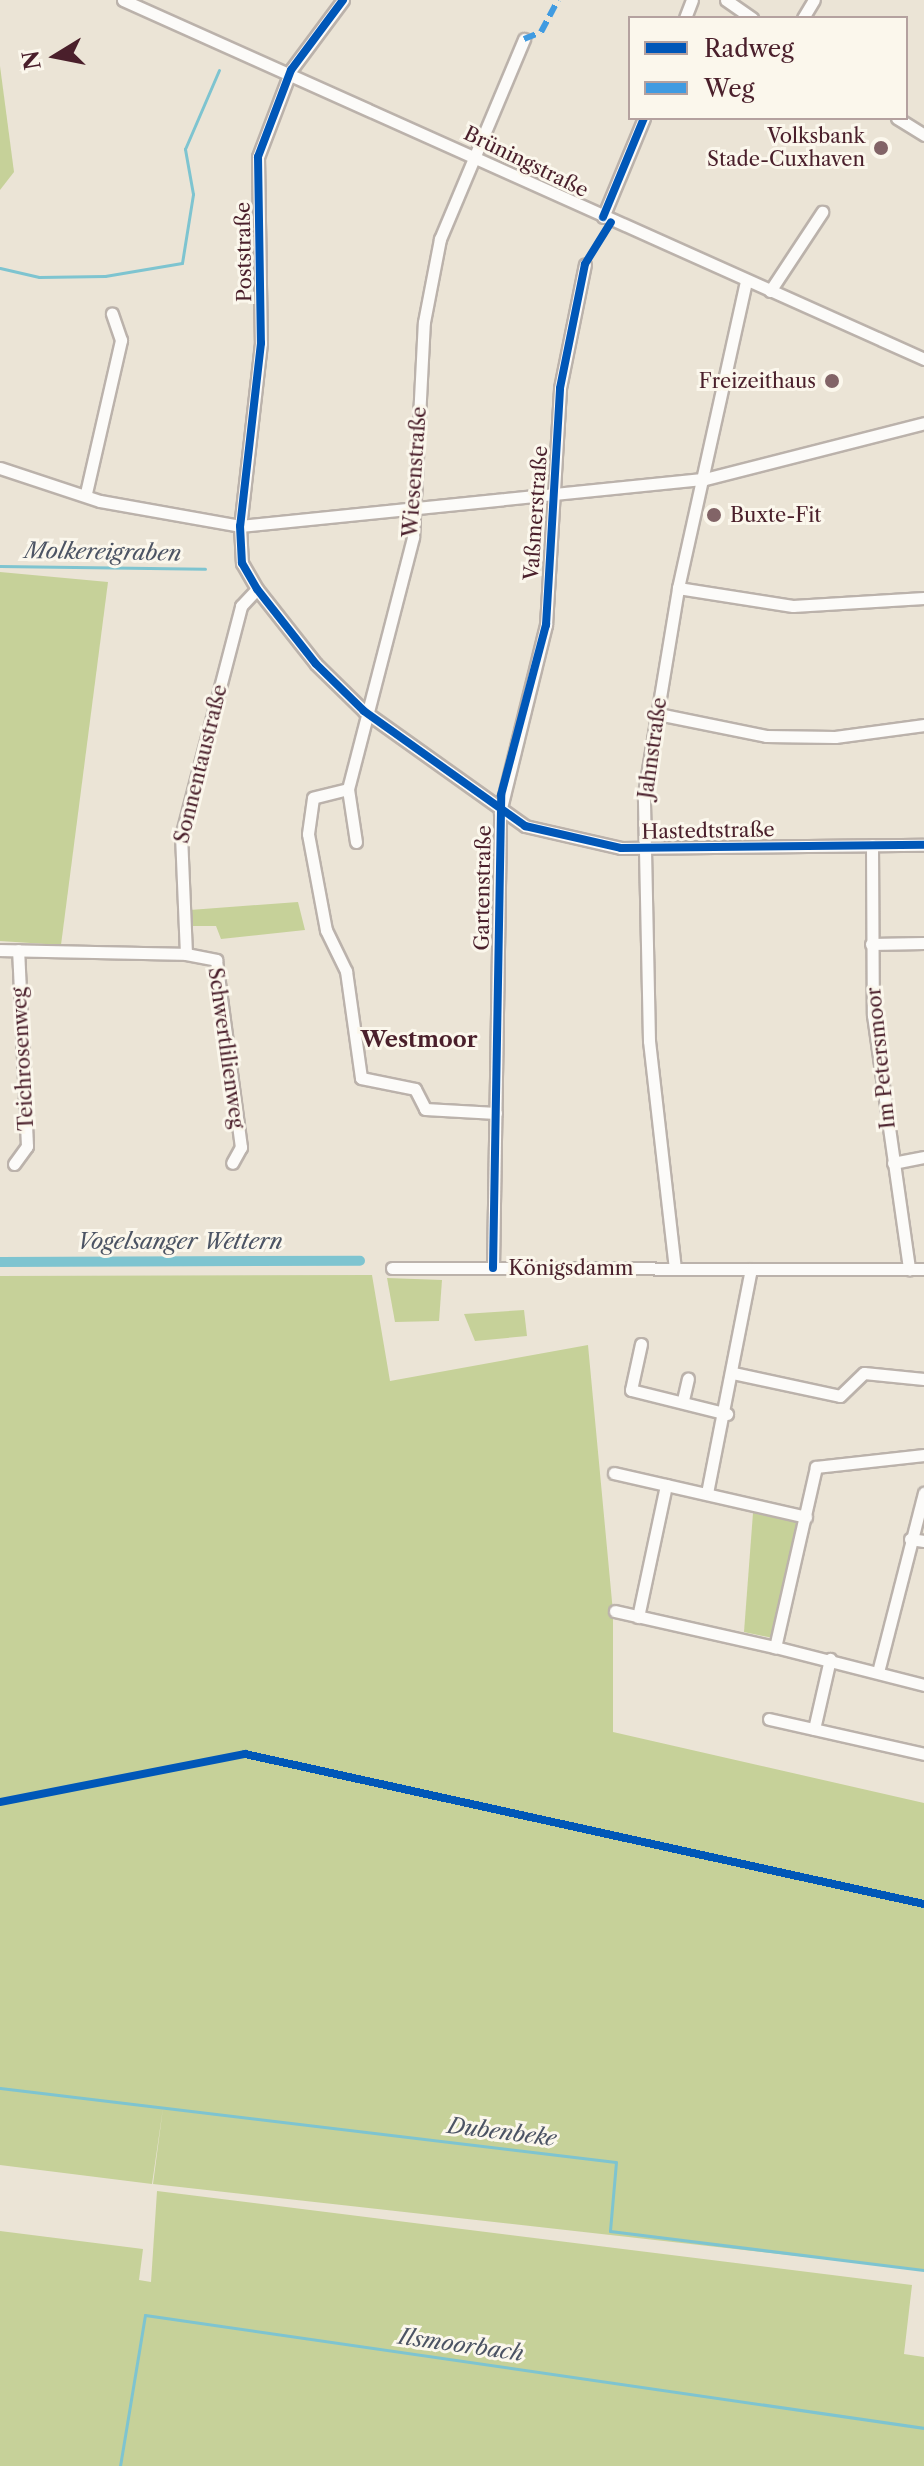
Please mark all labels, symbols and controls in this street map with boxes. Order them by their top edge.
north arrow [16,16,96,96]
legend [628,16,908,120]
text: Radweg [704,34,794,63]
text: N [17,48,47,72]
text: Weg [704,74,754,103]
street label: Brüningstraße [460,121,592,203]
place label: Volksbank Stade-Cuxhaven [707,124,865,171]
marker: Volksbank Stade-Cuxhaven [872,139,890,157]
street label: Poststraße [231,202,257,302]
place label: Freizeithaus [699,369,816,393]
marker: Freizeithaus [823,372,841,390]
street label: Wiesenstraße [398,406,432,538]
street label: Vaßmerstraße [519,445,553,581]
place label: Buxte-Fit [730,503,821,527]
marker: Buxte-Fit [705,506,723,524]
water label: Molkereigraben [24,537,182,567]
street label: Sonnentaustraße [170,682,232,846]
street label: Jahnstraße [634,696,672,800]
street label: Hastedtstraße [641,818,775,844]
street label: Gartenstraße [470,825,496,951]
street label: Schwertlilienweg [203,966,249,1130]
street label: Im Petersmoor [862,986,900,1130]
street label: Teichrosenweg [7,987,39,1131]
district label: Westmoor [360,1027,478,1053]
water label: Vogelsanger Wettern [77,1229,283,1255]
street label: Königsdamm [509,1256,633,1280]
water label: Dubenbeke [446,2112,558,2152]
water label: Ilsmoorbach [397,2323,525,2367]

